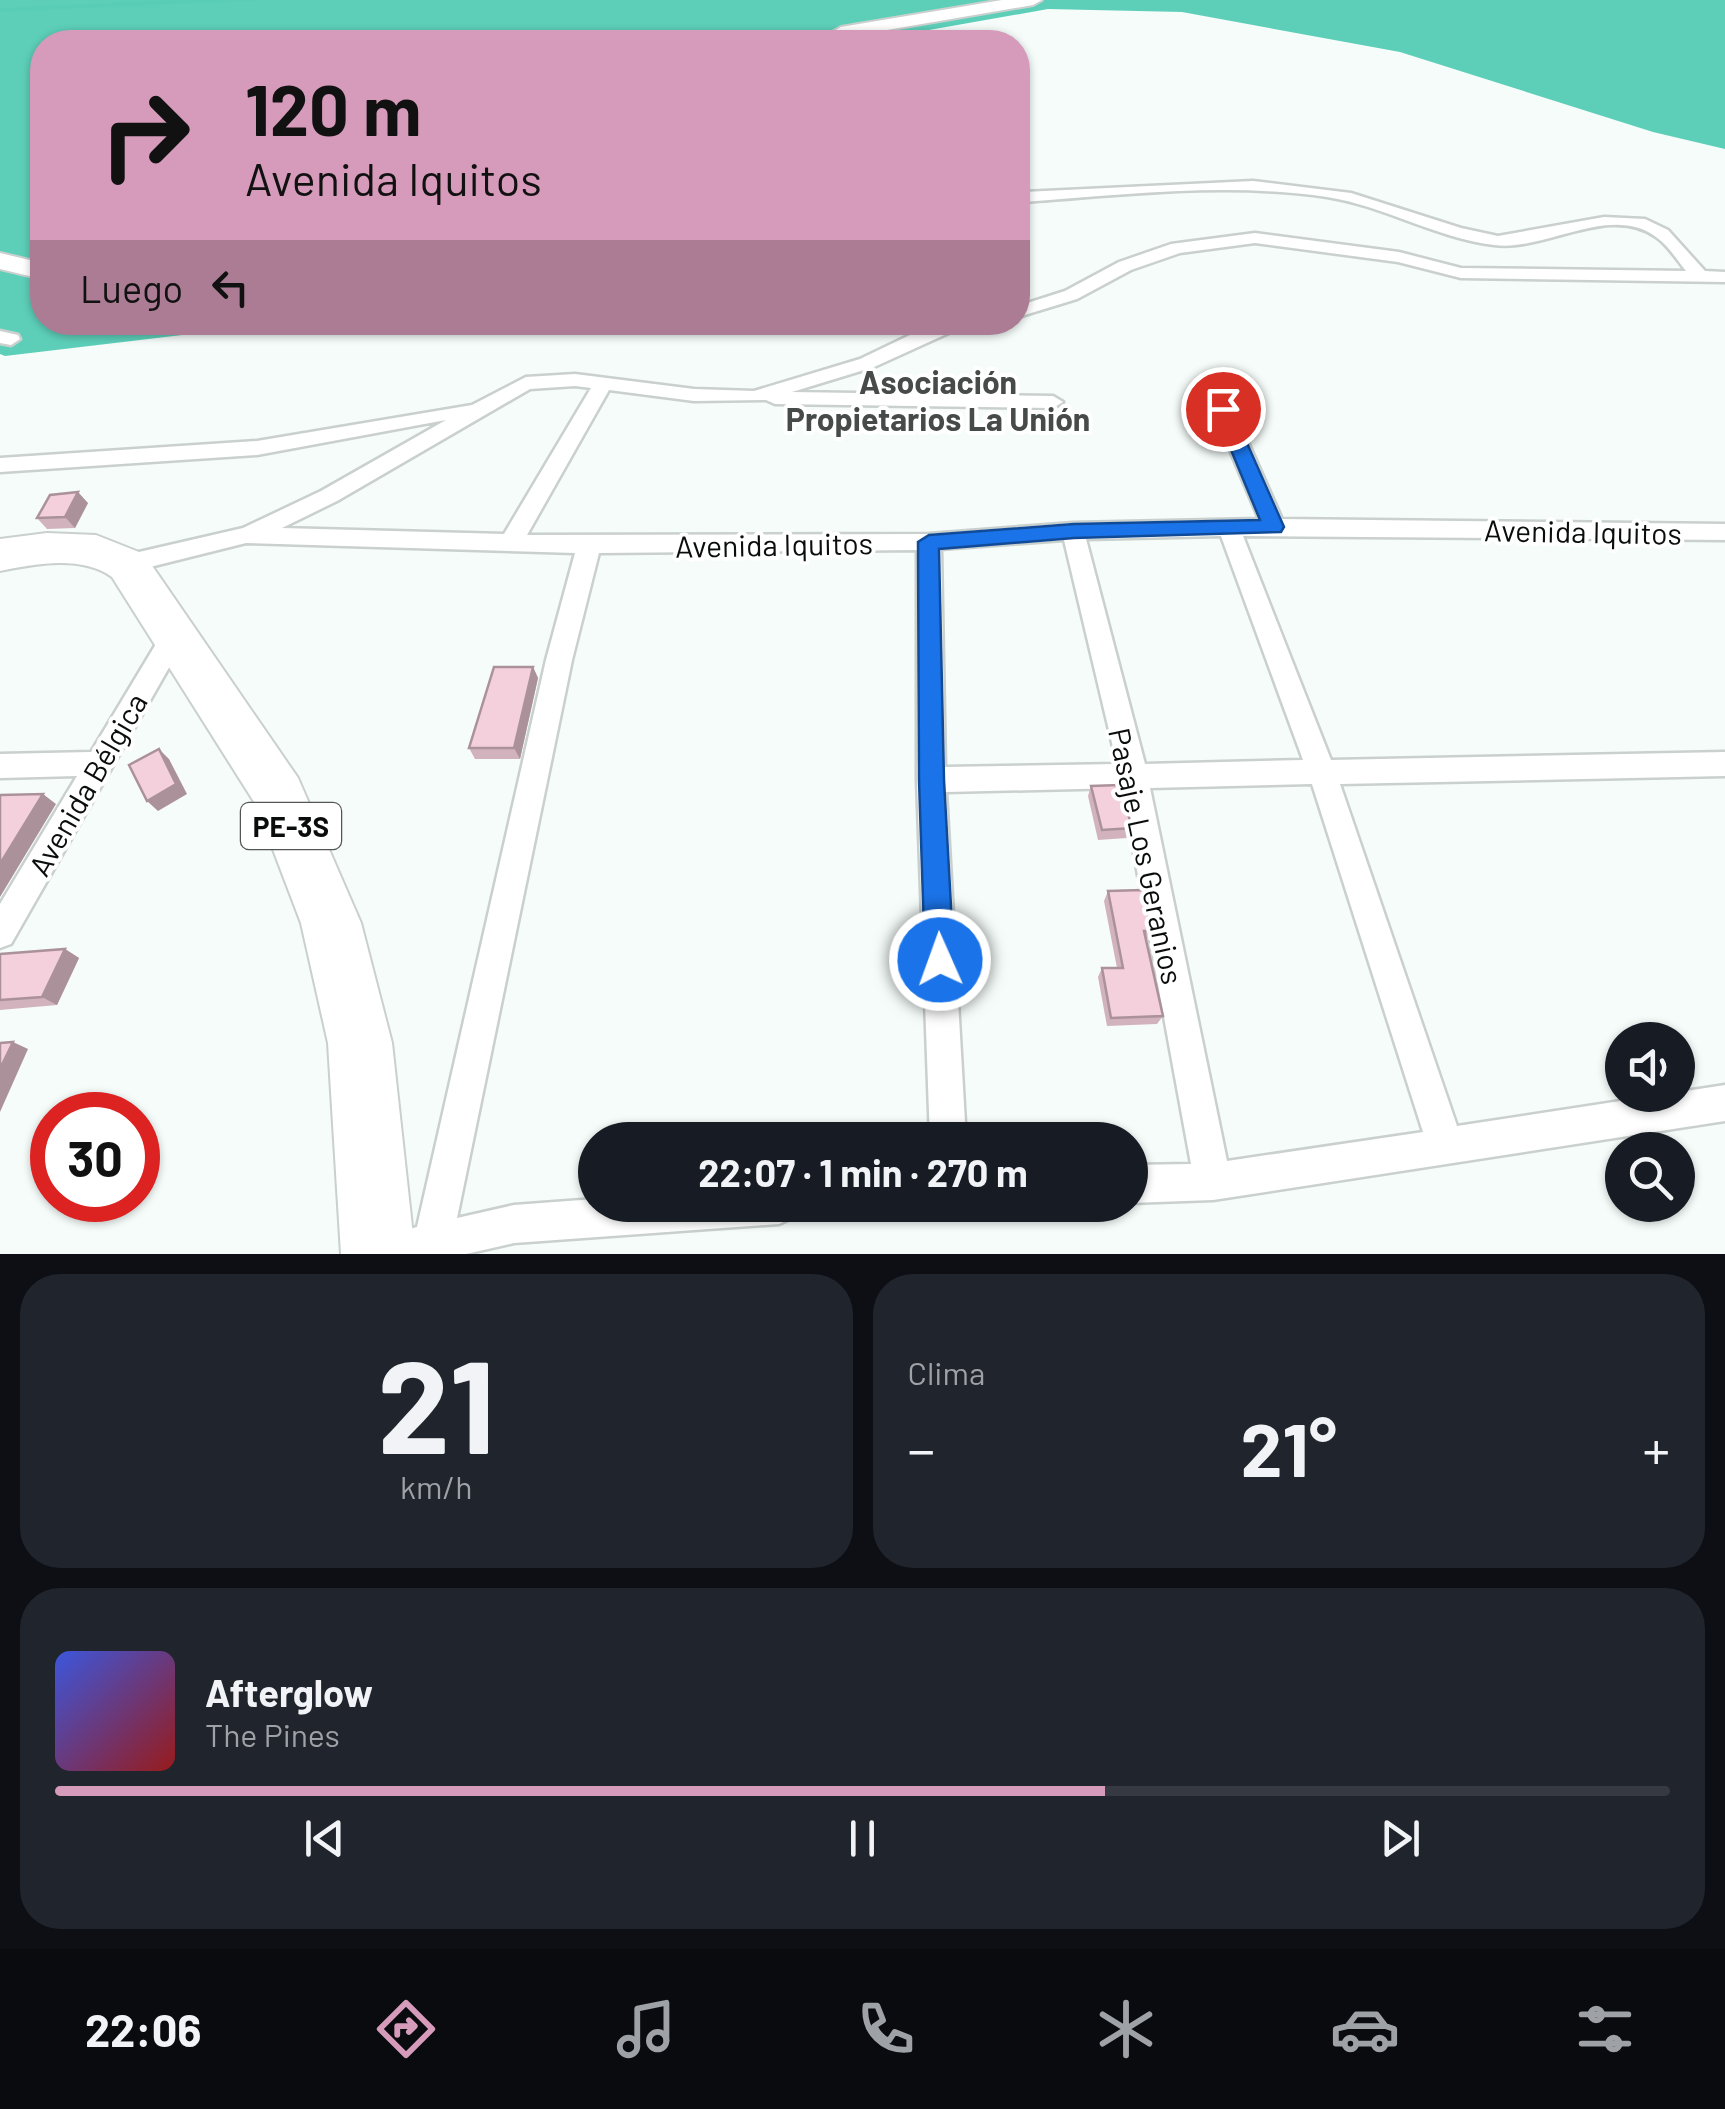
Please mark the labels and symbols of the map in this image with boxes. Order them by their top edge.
district label: Asociación Propietarios La Unión [786,362,1090,437]
pin [1181,367,1266,452]
street label: Avenida Iquitos [1484,511,1682,551]
street label: Avenida Iquitos [675,524,873,564]
street label: Avenida Bélgica [20,686,154,882]
street label: Pasaje Los Geranios [1102,725,1192,987]
road number: PE-3S [241,803,341,849]
position arrow [888,908,992,1012]
speed limit sign: 30 [30,1092,160,1222]

